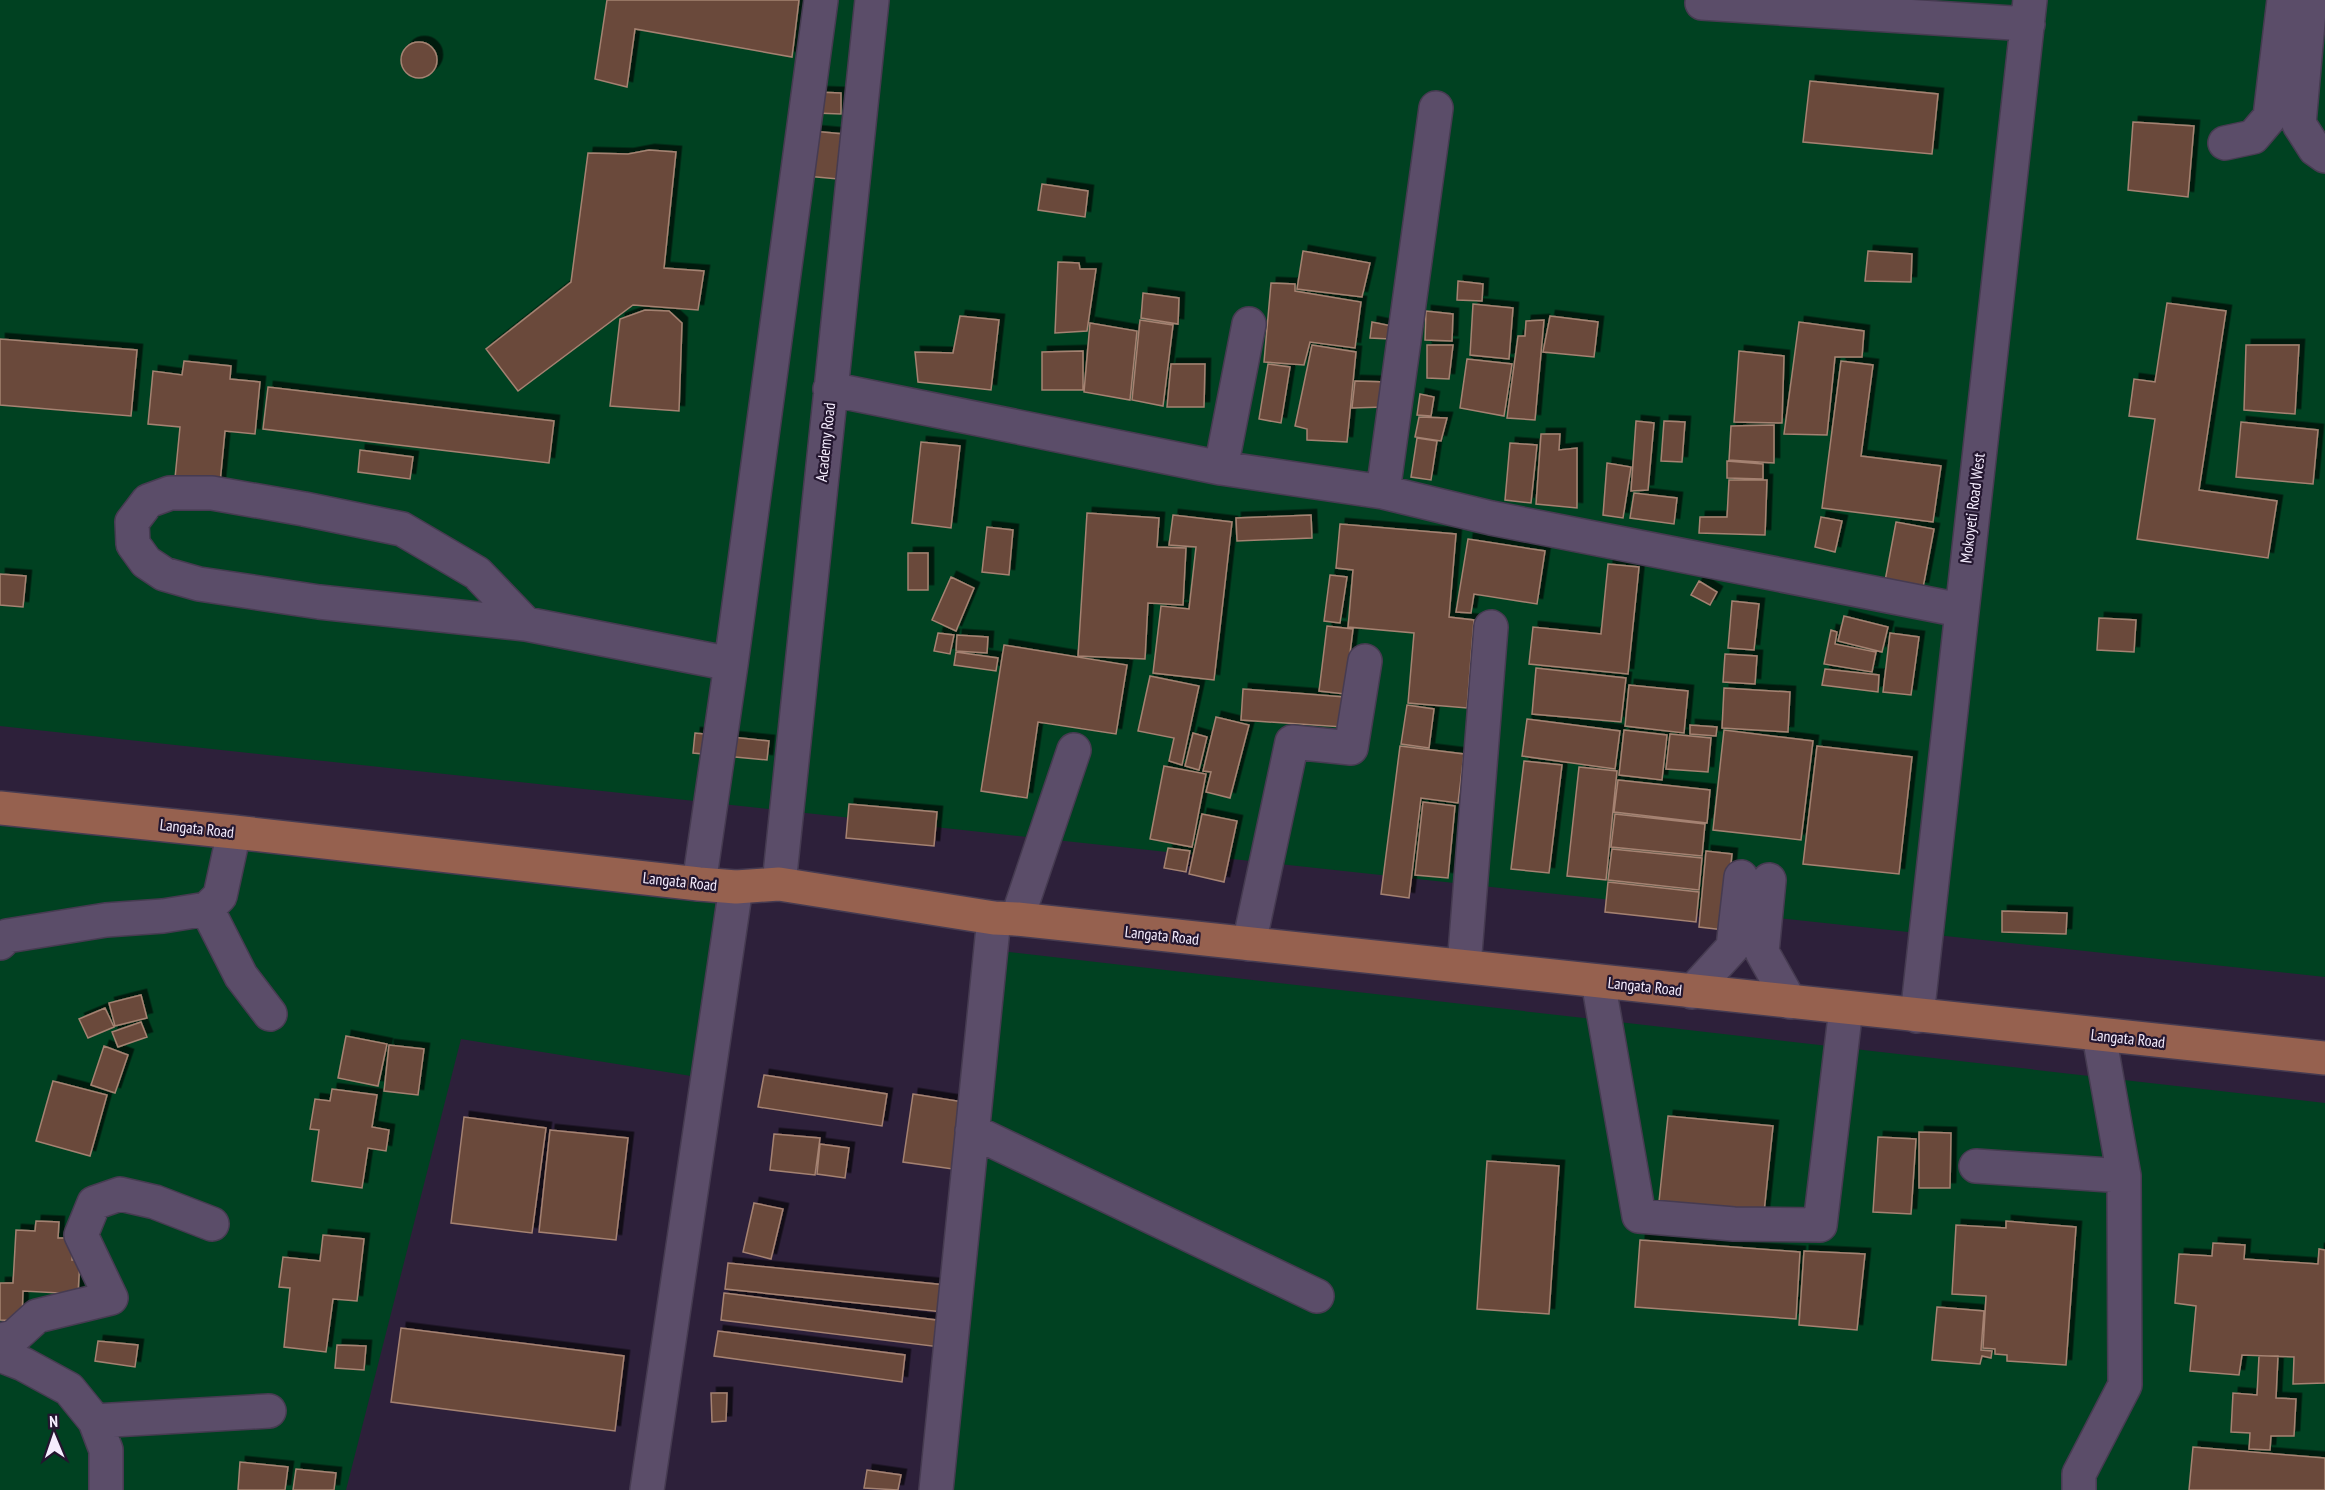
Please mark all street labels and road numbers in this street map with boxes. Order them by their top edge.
street label: Academy Road [811,401,839,483]
street label: Mokoyeti Road West [1955,451,1989,564]
street label: Langata Road [159,814,235,842]
street label: Langata Road [642,867,718,895]
street label: Langata Road [1124,921,1200,949]
street label: Langata Road [1607,972,1683,1000]
street label: Langata Road [2090,1024,2166,1052]

